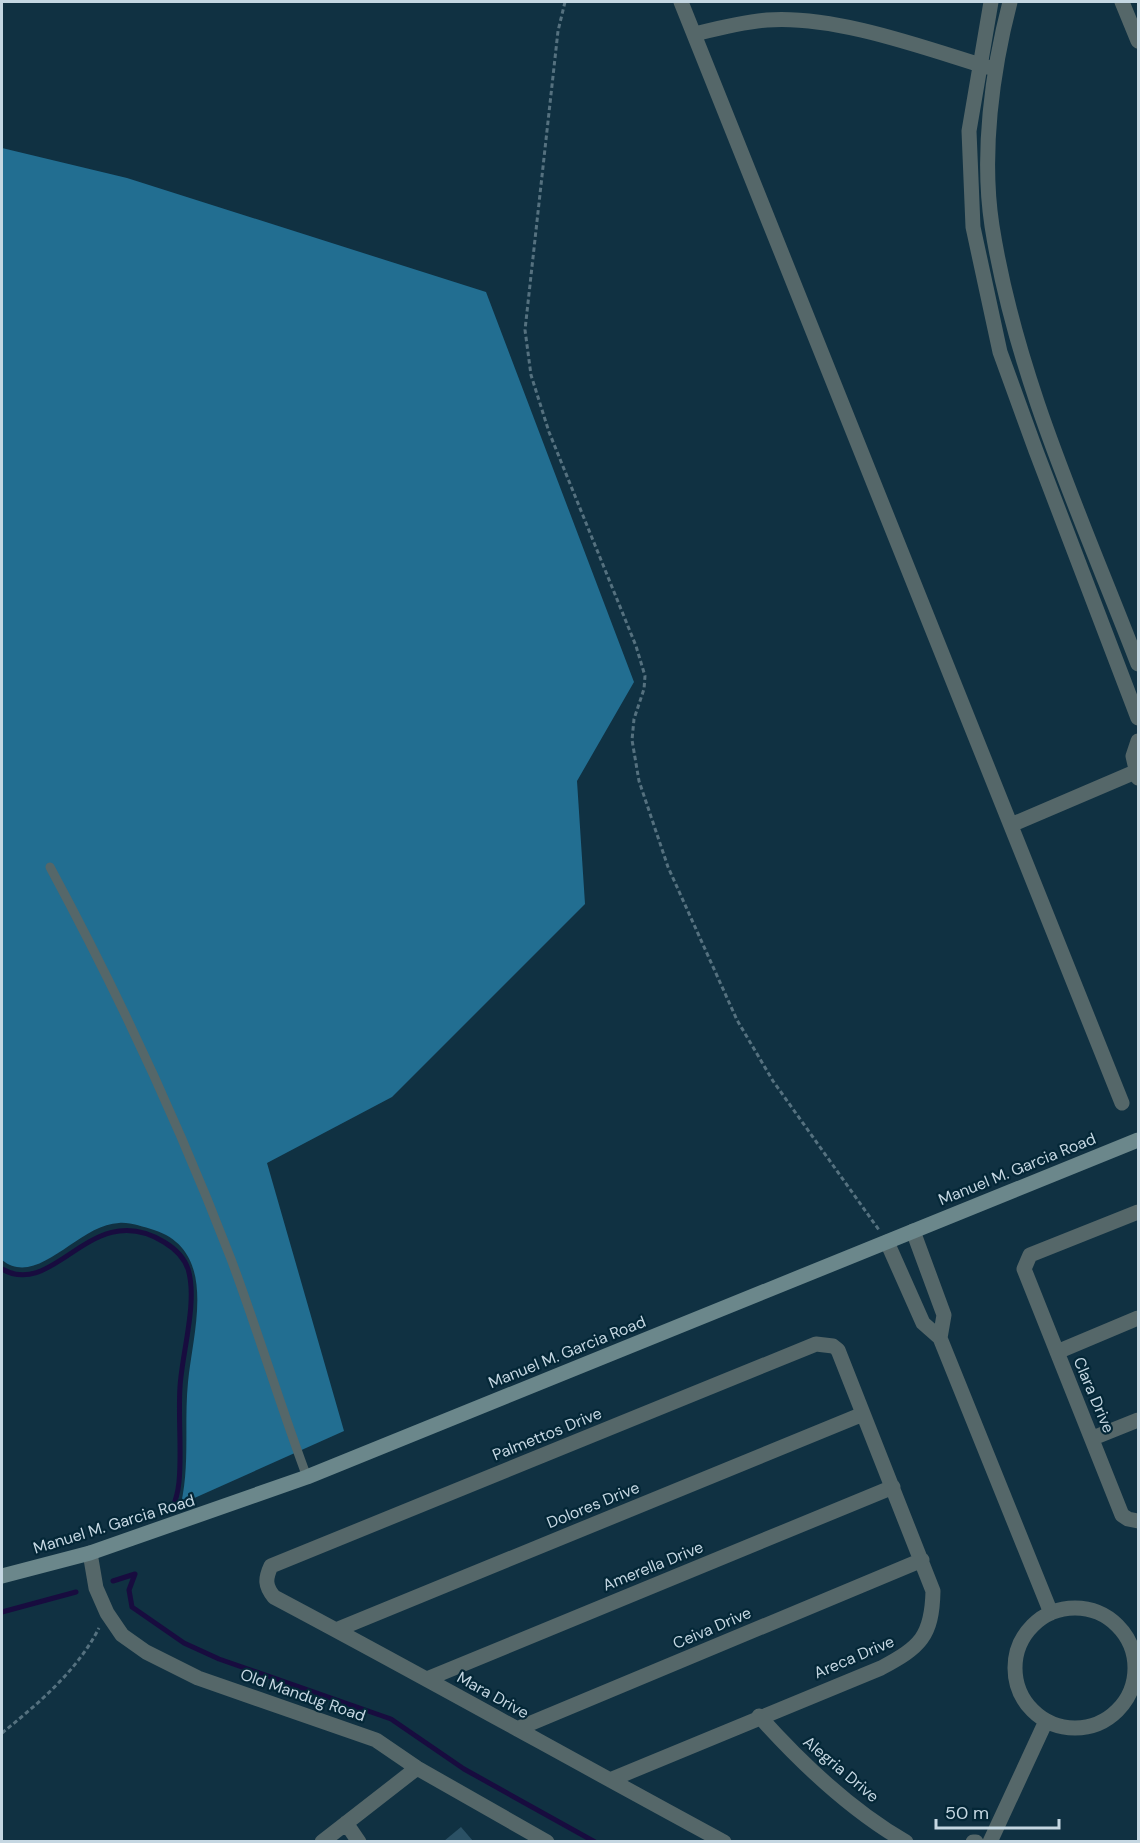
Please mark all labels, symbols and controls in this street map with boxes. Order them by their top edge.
street label: Manuel M. Garcia Road [935,1128,1099,1210]
street label: Manuel M. Garcia Road [485,1311,649,1393]
street label: Clara Drive [1069,1354,1119,1436]
street label: Palmettos Drive [489,1402,605,1466]
street label: Dolores Drive [543,1477,643,1533]
street label: Manuel M. Garcia Road [31,1489,197,1559]
street label: Amerella Drive [600,1536,706,1596]
street label: Ceiva Drive [670,1602,754,1654]
street label: Areca Drive [811,1631,897,1683]
street label: Old Mandug Road [238,1664,368,1726]
street label: Mara Drive [453,1667,533,1723]
street label: Alegria Drive [799,1731,883,1807]
scale bar [936,1792,1059,1830]
text: 50 m [945,1801,989,1825]

